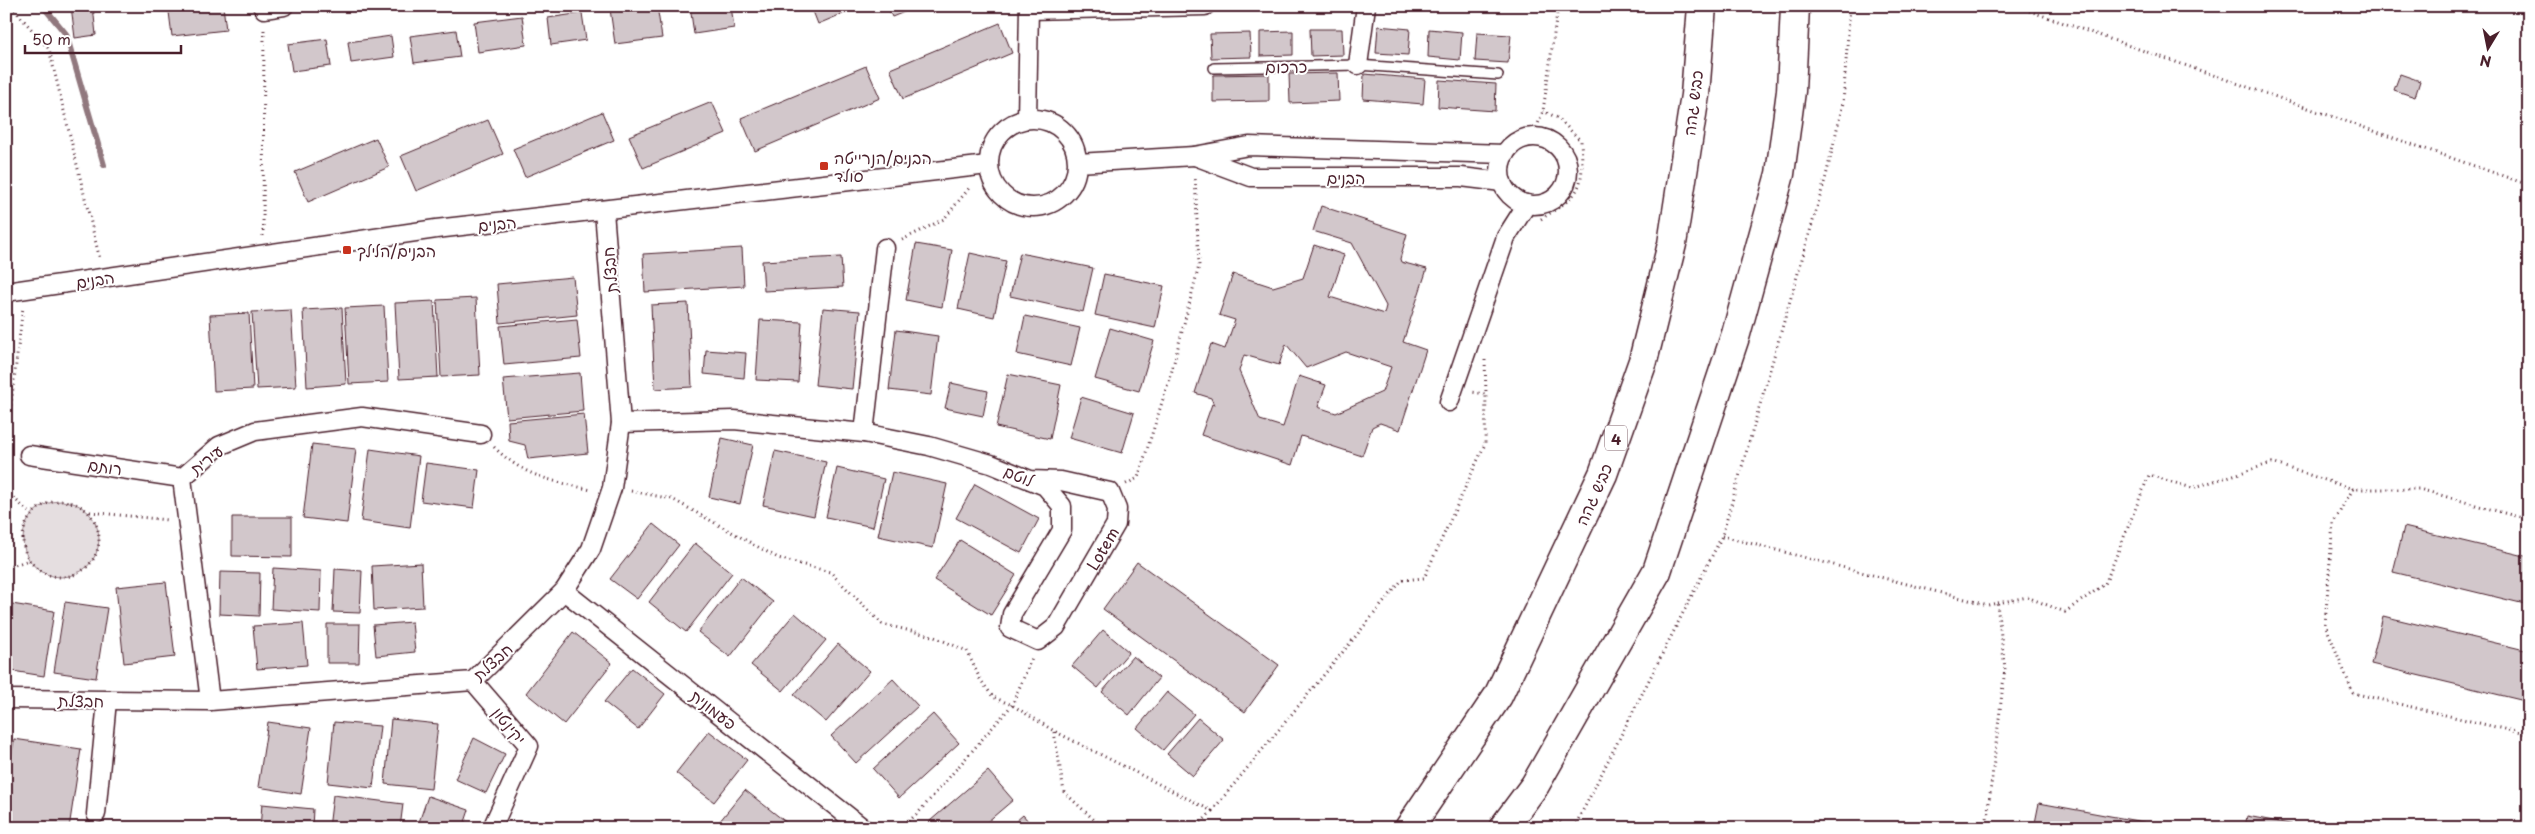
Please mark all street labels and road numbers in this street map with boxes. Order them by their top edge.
street label: כרכום [1265,54,1307,78]
street label: כביש גהה [1676,69,1708,137]
street label: הבנים [1326,165,1366,189]
street label: הבנים [476,209,518,237]
street label: חבצלת [595,246,623,295]
street label: הבנים [74,264,116,294]
road number: 4 [1605,426,1627,450]
street label: עירית [183,438,228,480]
street label: רותם [86,452,124,480]
street label: לוטם [1001,458,1039,492]
street label: כביש גהה [1569,459,1617,529]
street label: Lotem [1080,522,1124,574]
street label: חבצלת [466,637,517,686]
street label: פעמונית [686,683,742,735]
street label: חבצלת [57,688,104,712]
street label: יקינטון [487,701,533,749]

